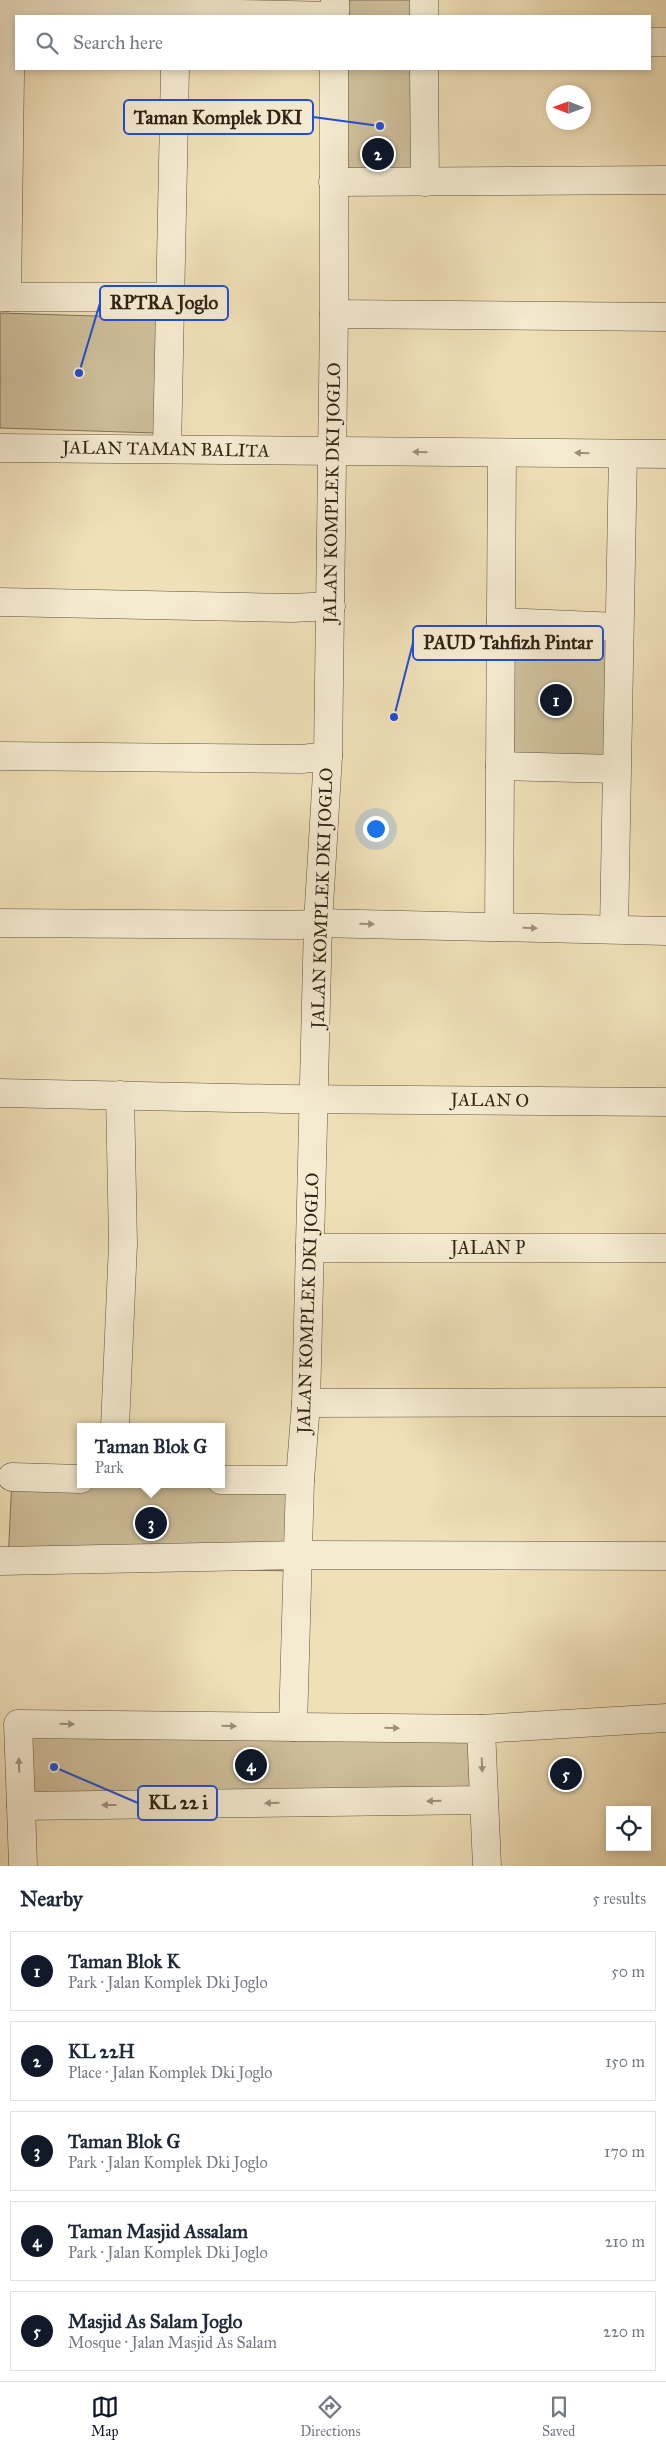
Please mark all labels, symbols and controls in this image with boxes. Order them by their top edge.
search box [15,15,651,70]
icon: search [33,29,61,57]
text: Search here [73,31,163,54]
north arrow [546,85,591,130]
callout: Taman Komplek DKI [124,100,313,134]
text: Taman Komplek DKI [133,106,302,130]
pin: 2 [362,135,394,173]
callout: RPTRA Joglo [100,286,228,320]
text: RPTRA Joglo [110,291,218,315]
street label: JALAN KOMPLEK DKI JOGLO [319,362,346,626]
street label: JALAN TAMAN BALITA [60,436,270,463]
one-way arrow [412,448,428,456]
one-way arrow [574,449,590,457]
callout: PAUD Tahfizh Pintar [413,626,603,660]
text: PAUD Tahfizh Pintar [423,631,594,654]
pin: 1 [540,681,572,719]
street label: JALAN KOMPLEK DKI JOGLO [306,767,339,1031]
your location [363,816,389,842]
one-way arrow [359,920,375,928]
one-way arrow [522,924,538,932]
street label: JALAN O [449,1088,529,1113]
street label: JALAN KOMPLEK DKI JOGLO [292,1172,325,1436]
street label: JALAN P [449,1237,525,1260]
popup [77,1423,225,1488]
text: Taman Blok G [95,1435,207,1458]
text: Park [95,1458,124,1477]
pin: 3 [135,1504,167,1542]
one-way arrow [59,1720,75,1728]
one-way arrow [221,1722,237,1730]
one-way arrow [384,1724,400,1732]
pin: 4 [235,1746,267,1784]
pin: 5 [550,1755,582,1793]
one-way arrow [15,1756,23,1772]
one-way arrow [478,1757,486,1773]
callout: KL 22 i [138,1786,217,1820]
text: KL 22 i [148,1791,209,1814]
one-way arrow [426,1797,442,1805]
one-way arrow [264,1799,280,1807]
one-way arrow [101,1801,117,1809]
map controls [606,1806,651,1851]
button: locate [606,1806,651,1851]
text: Nearby [20,1886,83,1912]
text: 5 results [592,1889,646,1908]
text: Taman Blok K [68,1950,180,1973]
text: 1 [34,1962,40,1981]
text: 50 m [611,1962,645,1981]
text: Park · Jalan Komplek Dki Joglo [68,1973,268,1992]
text: KL 22H [68,2040,135,2063]
text: 2 [33,2052,41,2071]
text: 150 m [605,2052,645,2071]
text: Place · Jalan Komplek Dki Joglo [68,2063,272,2082]
text: Taman Blok G [68,2130,180,2153]
text: 3 [34,2142,40,2161]
text: 170 m [604,2142,645,2161]
text: Park · Jalan Komplek Dki Joglo [68,2153,268,2172]
text: Taman Masjid Assalam [68,2220,248,2243]
text: 4 [33,2232,41,2251]
text: 210 m [605,2232,645,2251]
text: Park · Jalan Komplek Dki Joglo [68,2243,268,2262]
text: Masjid As Salam Joglo [68,2310,243,2333]
text: 5 [33,2322,41,2341]
text: 220 m [603,2322,645,2341]
text: Mosque · Jalan Masjid As Salam [68,2333,277,2352]
tab: Map [91,2393,119,2440]
tab: Directions [300,2393,361,2440]
tab: Saved [542,2393,575,2440]

